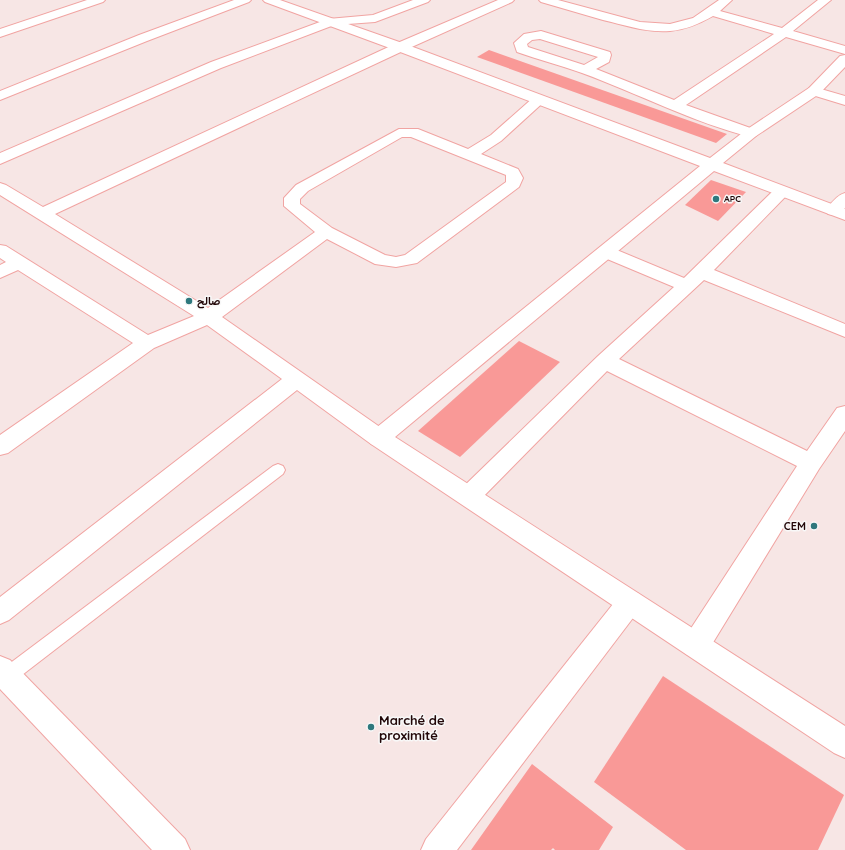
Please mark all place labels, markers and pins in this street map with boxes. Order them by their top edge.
place label: APC [724,193,741,204]
marker: APC [711,194,721,204]
place label: صالح [197,294,220,309]
marker: صالح [184,296,194,306]
place label: CEM [784,519,806,533]
marker: CEM [809,521,819,531]
place label: Marché de proximité [379,712,445,743]
marker: Marché de proximité [366,722,376,732]

